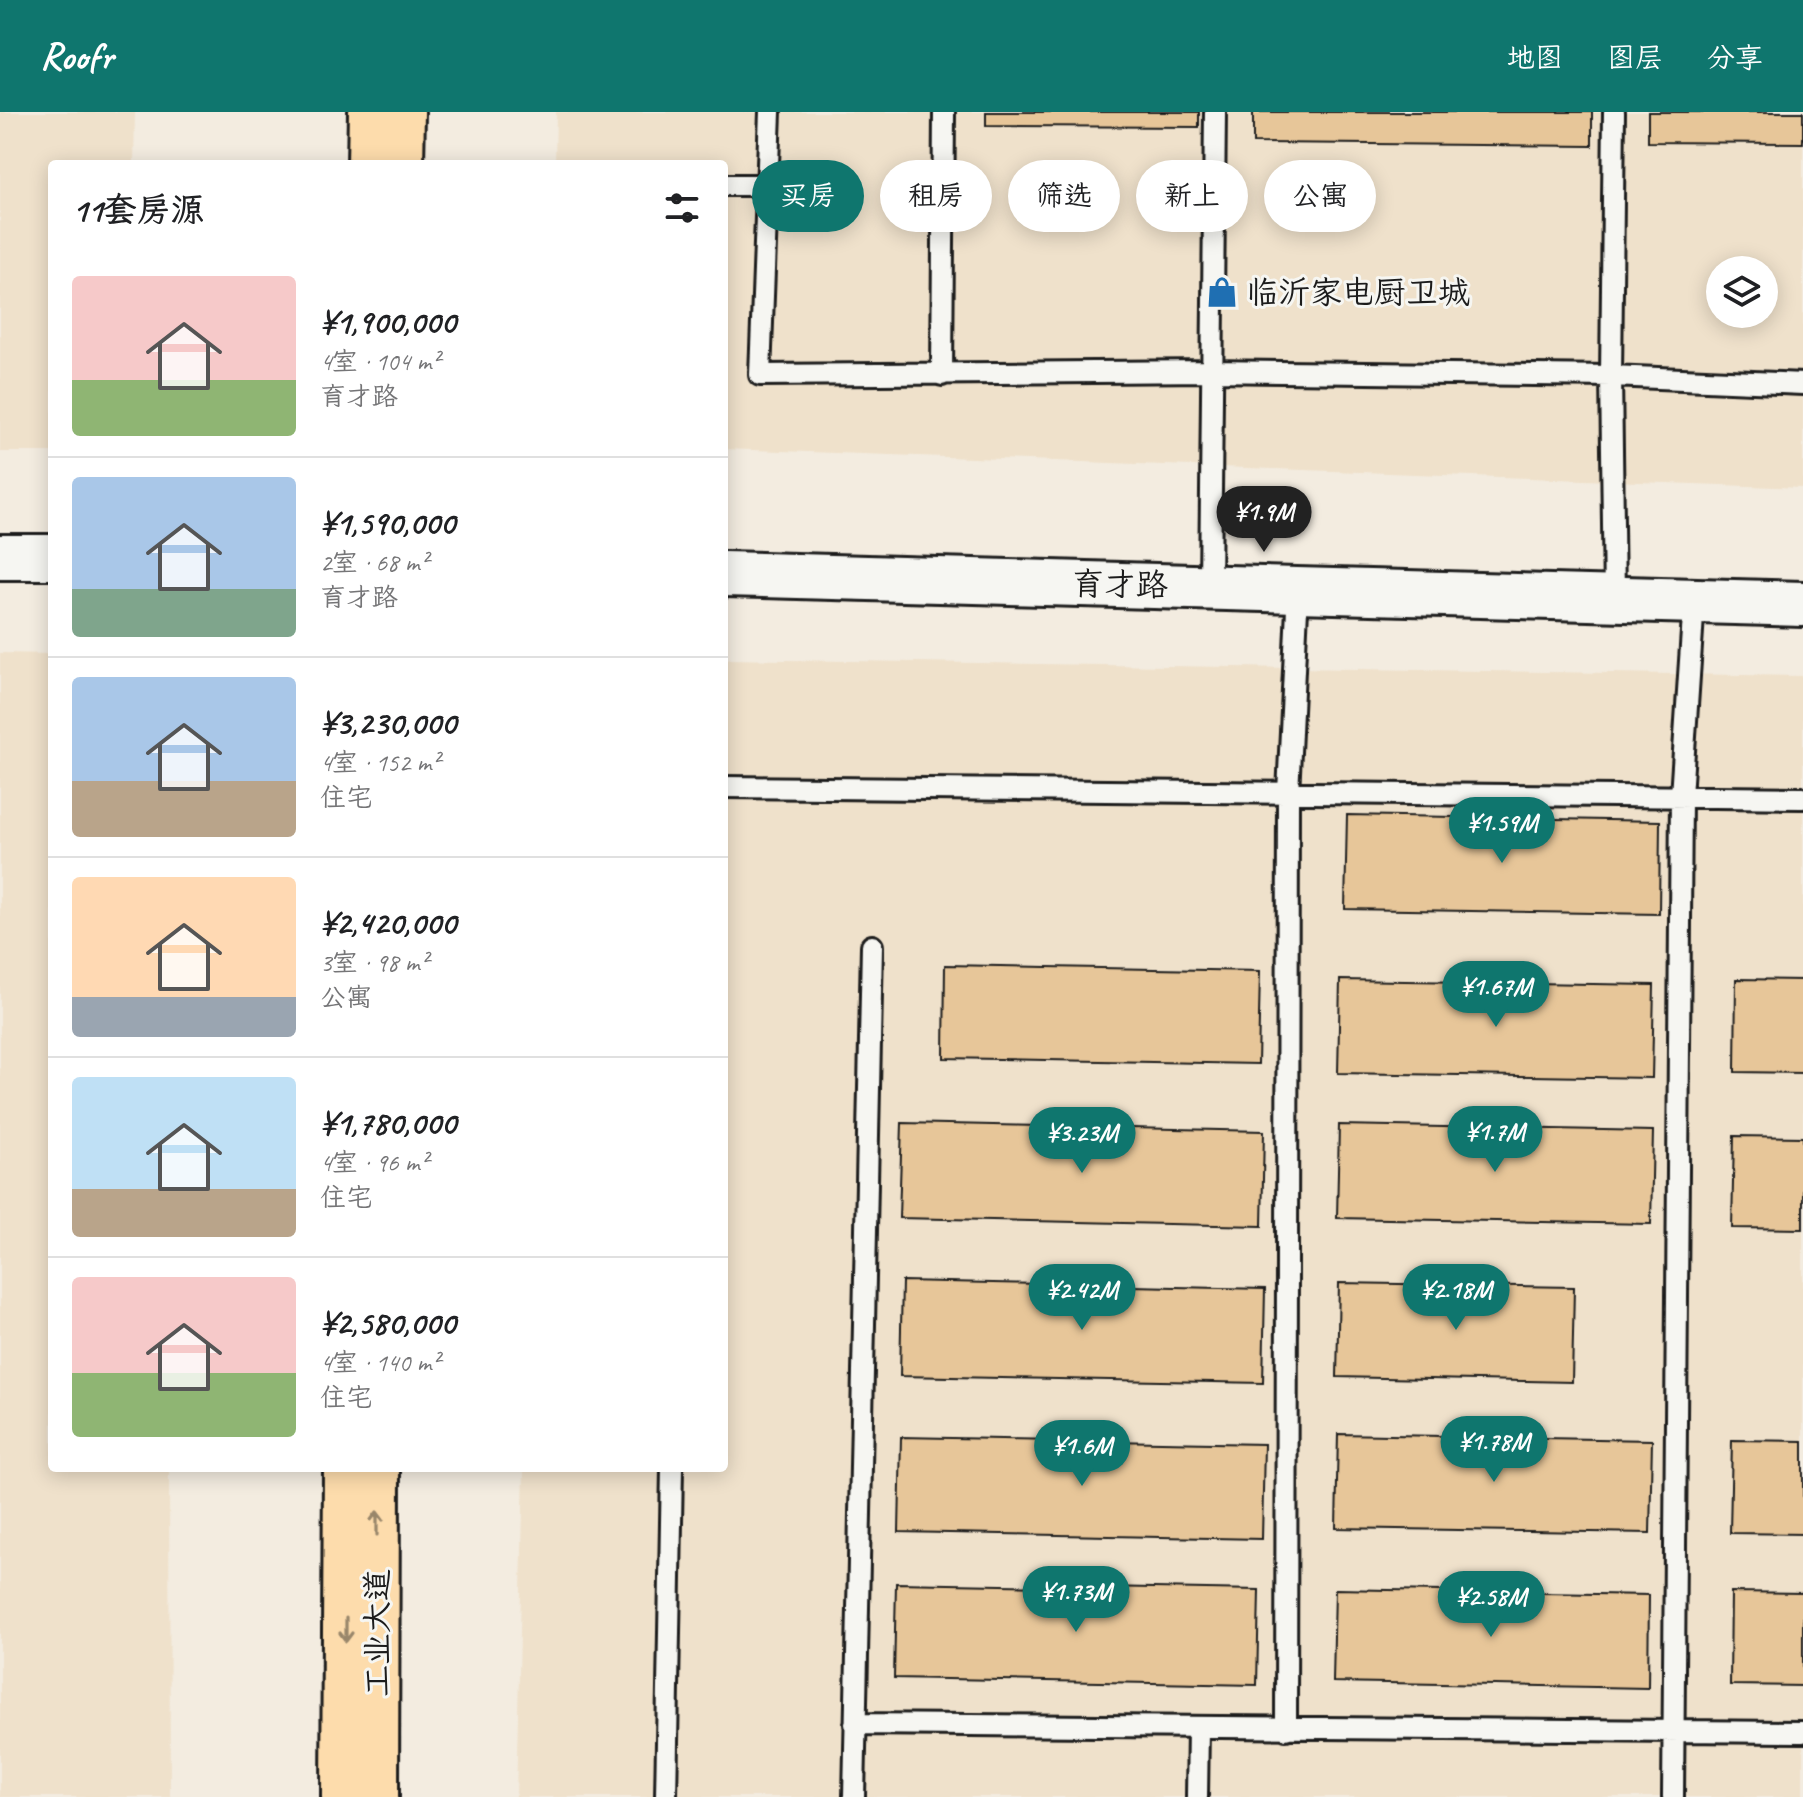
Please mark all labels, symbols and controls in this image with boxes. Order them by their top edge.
text: Roofr [40,33,113,80]
text: 地图 [1507,40,1563,75]
text: 图层 [1607,40,1663,75]
text: 分享 [1707,40,1763,75]
chip: 买房 [752,160,864,232]
chip: 租房 [880,160,992,232]
chip: 筛选 [1008,160,1120,232]
chip: 新上 [1136,160,1248,232]
chip: 公寓 [1264,160,1376,232]
icon: filters [660,186,704,230]
text: 11套房源 [72,188,205,231]
map controls [1706,256,1778,328]
button: layers [1706,256,1778,328]
place label: 临沂家电厨卫城 [1246,272,1470,313]
shop icon: 临沂家电厨卫城 [1205,275,1239,309]
text: ¥1,900,000 [320,300,455,343]
icon: home [136,308,232,404]
text: 4室 · 104 m² [320,345,439,378]
text: 育才路 [320,380,398,413]
pin: ¥1.9M [1208,486,1320,554]
text: ¥1.9M [1235,495,1293,528]
text: ¥1,590,000 [320,501,455,544]
icon: home [136,509,232,605]
text: 2室 · 68 m² [320,546,428,579]
street label: 育才路 [1072,563,1168,606]
text: 育才路 [320,581,398,614]
text: ¥3,230,000 [320,701,456,744]
icon: home [136,709,232,805]
text: 4室 · 152 m² [320,746,439,779]
text: 住宅 [320,781,372,814]
pin: ¥1.59M [1437,797,1567,865]
text: ¥1.59M [1467,806,1537,839]
text: ¥2,420,000 [320,901,456,944]
icon: home [136,909,232,1005]
text: 3室 · 98 m² [320,946,428,979]
pin: ¥1.67M [1431,961,1561,1029]
text: ¥1.67M [1460,970,1532,1003]
text: 公寓 [320,981,372,1014]
text: ¥1,780,000 [320,1101,456,1144]
pin: ¥1.7M [1439,1106,1551,1174]
pin: ¥3.23M [1017,1107,1147,1175]
icon: home [136,1109,232,1205]
text: ¥1.7M [1465,1115,1525,1148]
text: ¥3.23M [1047,1116,1117,1149]
text: 4室 · 96 m² [320,1146,428,1179]
text: 住宅 [320,1181,372,1214]
pin: ¥2.42M [1017,1264,1147,1332]
pin: ¥2.18M [1391,1264,1521,1332]
text: ¥2.42M [1047,1273,1117,1306]
text: ¥2.18M [1421,1273,1491,1306]
text: ¥2,580,000 [320,1301,455,1344]
icon: home [136,1309,232,1405]
text: 4室 · 140 m² [320,1346,439,1379]
text: 住宅 [320,1381,372,1414]
pin: ¥1.78M [1429,1416,1559,1484]
pin: ¥1.6M [1026,1420,1138,1488]
text: ¥1.78M [1459,1425,1529,1458]
text: ¥1.6M [1052,1429,1112,1462]
one-way arrow [369,1510,385,1537]
pin: ¥1.73M [1011,1566,1141,1634]
street label: 工业大道 [357,1569,398,1697]
pin: ¥2.58M [1426,1571,1556,1639]
text: ¥1.73M [1041,1575,1111,1608]
text: ¥2.58M [1456,1580,1526,1613]
one-way arrow [338,1616,354,1643]

